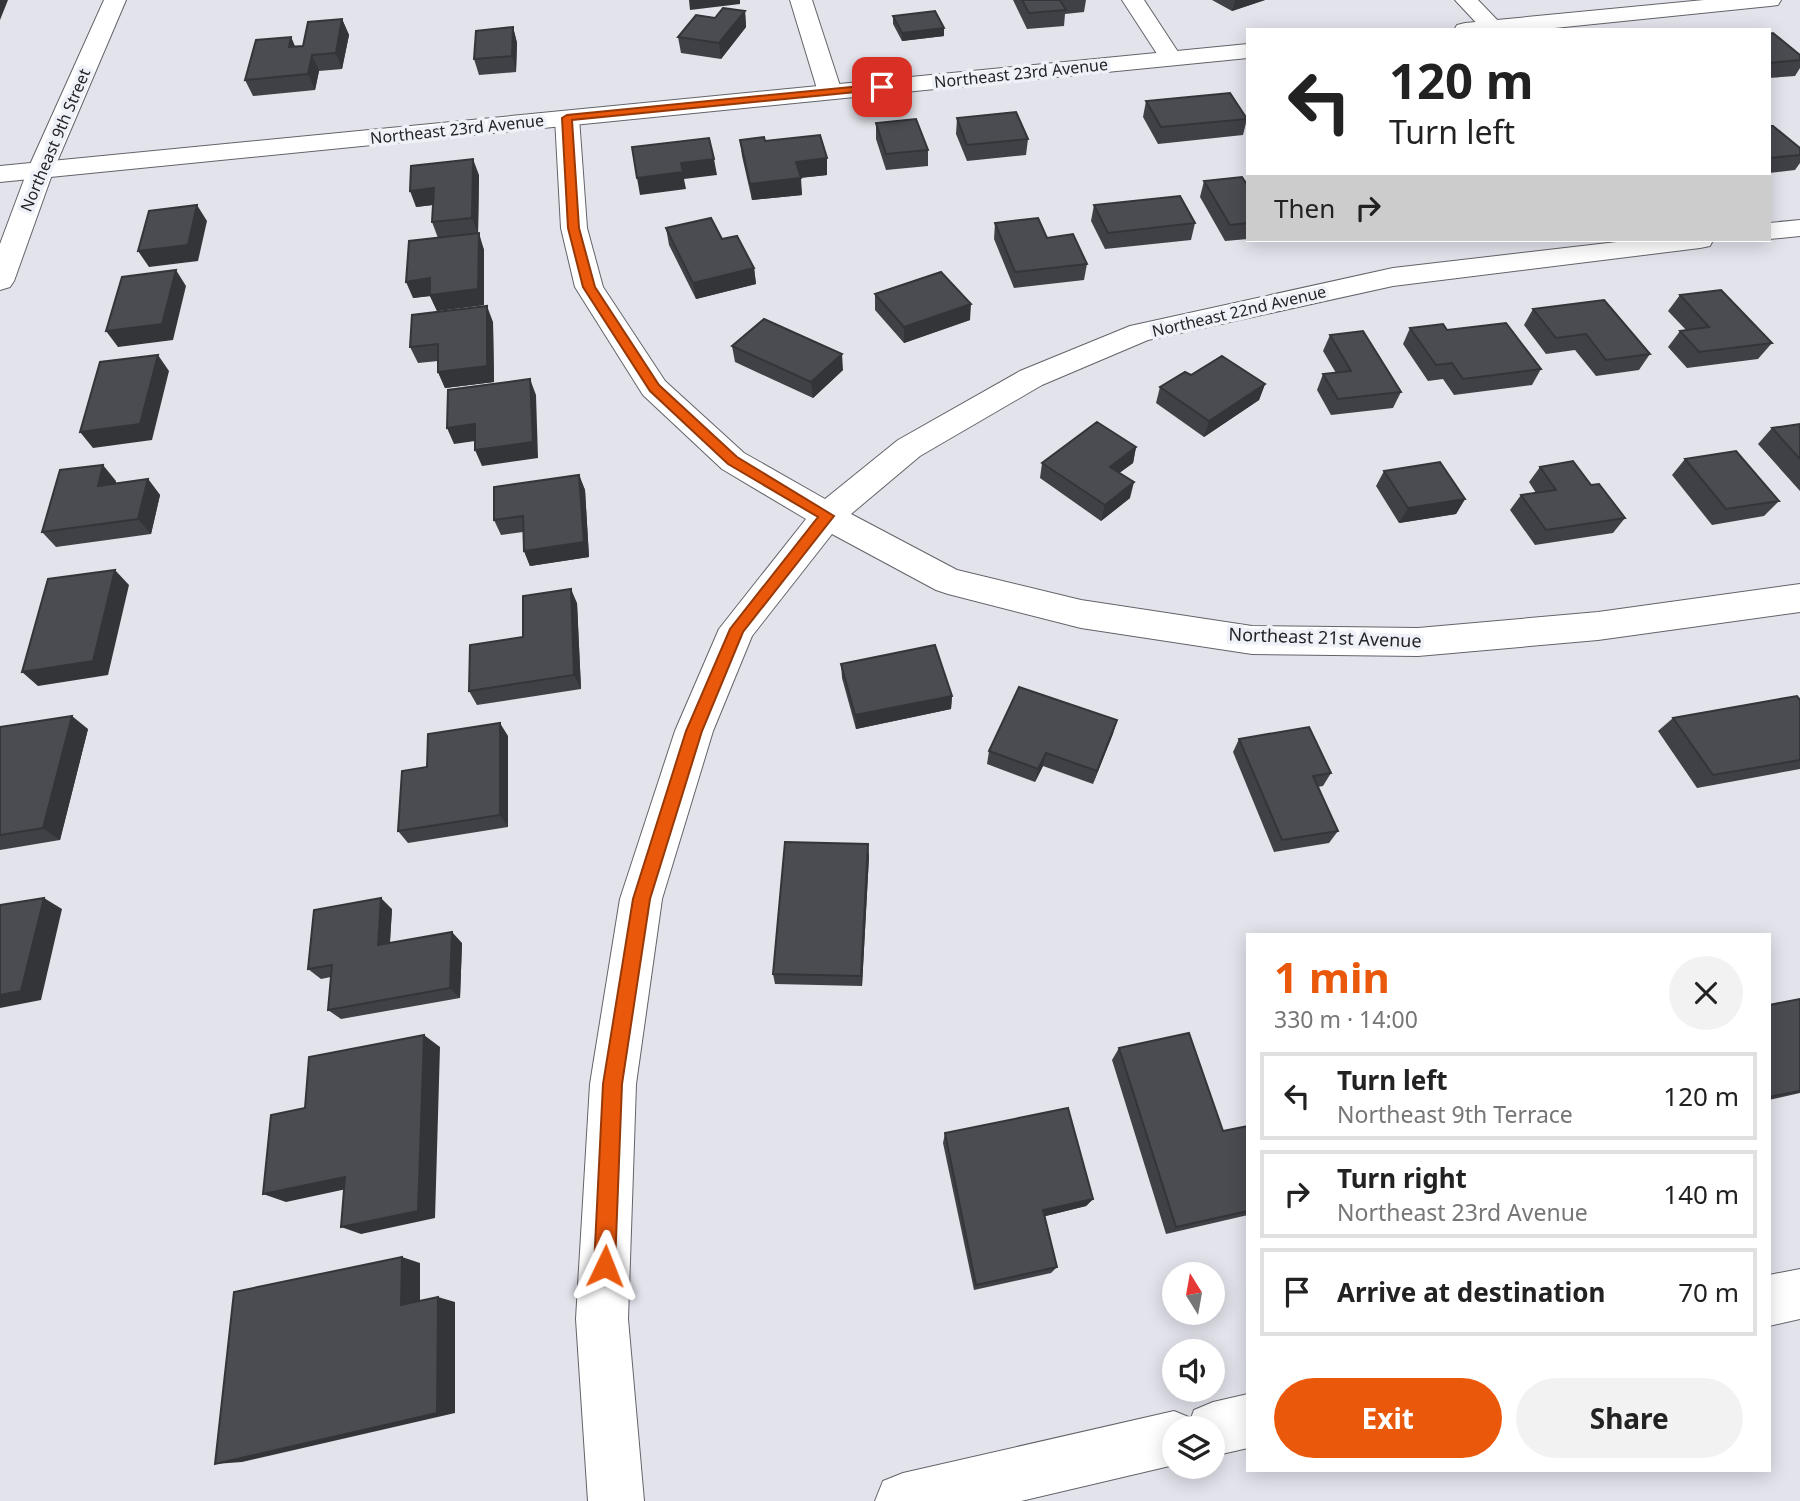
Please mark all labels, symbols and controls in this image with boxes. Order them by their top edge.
text: 120 m [1389,47,1534,113]
street label: Northeast 23rd Avenue [933,53,1109,93]
icon: left [1274,56,1365,147]
pin [852,57,912,117]
street label: Northeast 9th Street [15,65,95,215]
icon: arrive [863,68,901,106]
street label: Northeast 23rd Avenue [369,109,545,149]
text: Turn left [1389,110,1515,153]
icon: right [1349,189,1387,227]
text: Then [1274,190,1335,226]
street label: Northeast 22nd Avenue [1150,280,1328,342]
street label: Northeast 21st Avenue [1228,622,1422,652]
text: 1 min [1274,948,1390,1005]
button: close [1669,956,1743,1030]
text: 330 m · 14:00 [1274,1003,1418,1035]
text: Turn left [1337,1062,1448,1098]
icon: left [1278,1077,1316,1115]
text: 120 m [1663,1078,1739,1114]
text: Northeast 9th Terrace [1337,1098,1573,1130]
text: Turn right [1337,1160,1467,1196]
icon: right [1278,1175,1316,1213]
text: 140 m [1663,1176,1739,1212]
text: Northeast 23rd Avenue [1337,1196,1588,1228]
position arrow [568,1229,642,1303]
north arrow [1162,1262,1225,1325]
map controls [1162,1262,1225,1479]
icon: arrive [1278,1273,1316,1311]
text: Arrive at destination [1337,1274,1606,1310]
text: 70 m [1678,1274,1739,1310]
button: sound [1162,1339,1225,1402]
button: Exit [1274,1378,1502,1458]
button: Share [1516,1378,1743,1458]
button: layers [1162,1416,1225,1479]

